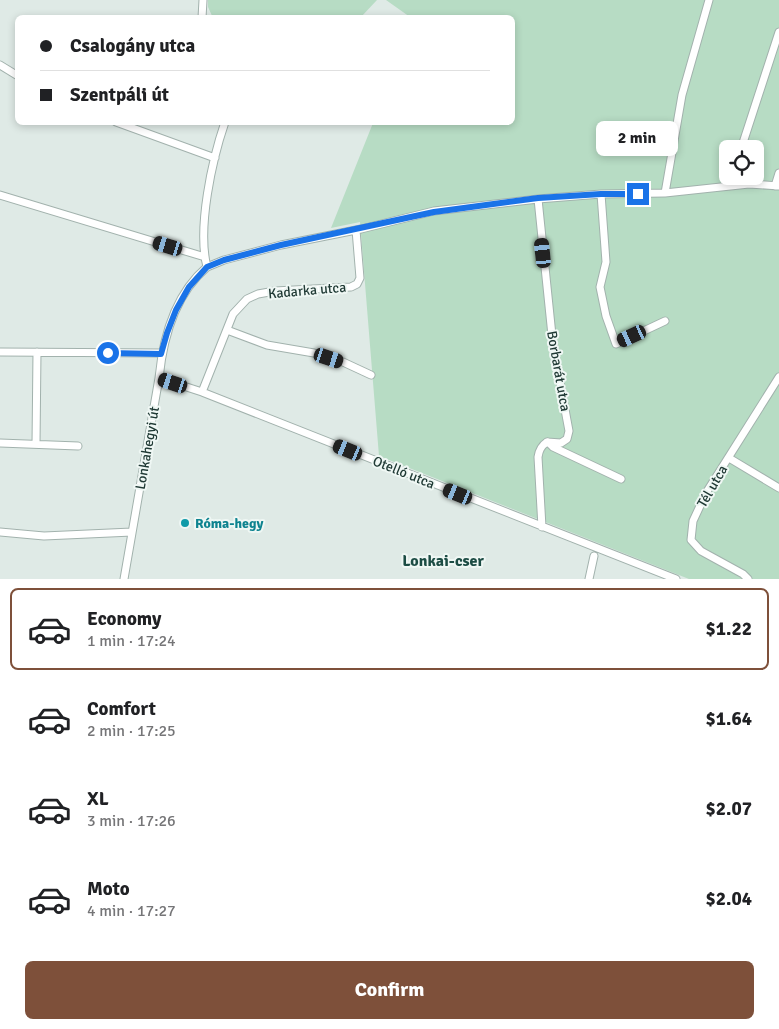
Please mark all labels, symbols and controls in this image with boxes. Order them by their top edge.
text: Csalogány utca [70,34,195,58]
text: Szentpáli út [70,83,169,107]
callout: 2 min [597,121,679,156]
text: 2 min [618,128,656,148]
map controls [719,140,764,185]
button: locate [719,140,764,185]
route end [627,183,649,205]
car [151,234,184,258]
car [533,237,552,269]
street label: Kadarka utca [267,279,347,302]
car [615,323,648,349]
street label: Borbarát utca [543,329,574,413]
route start [97,342,119,364]
car [312,346,345,370]
car [156,371,189,395]
street label: Lonkahegyi út [132,405,163,491]
car [331,437,364,463]
street label: Otelló utca [370,452,437,493]
street label: Tél utca [694,462,731,510]
car [441,481,474,507]
place label: Róma-hegy [195,515,264,532]
marker: Róma-hegy [179,517,191,529]
district label: Lonkai-cser [402,551,485,571]
icon: car [27,607,72,652]
text: Economy [87,607,161,631]
text: $1.22 [706,617,752,641]
text: 1 min · 17:24 [87,631,176,651]
icon: car [27,697,72,742]
text: Comfort [87,697,156,721]
text: $1.64 [706,707,752,731]
text: 2 min · 17:25 [87,721,176,741]
icon: car [27,787,72,832]
text: XL [87,787,109,811]
text: $2.07 [706,797,752,821]
text: 3 min · 17:26 [87,811,176,831]
icon: car [27,877,72,922]
text: Moto [87,877,130,901]
text: $2.04 [706,887,752,911]
text: 4 min · 17:27 [87,901,176,921]
button: Confirm [25,961,754,1019]

